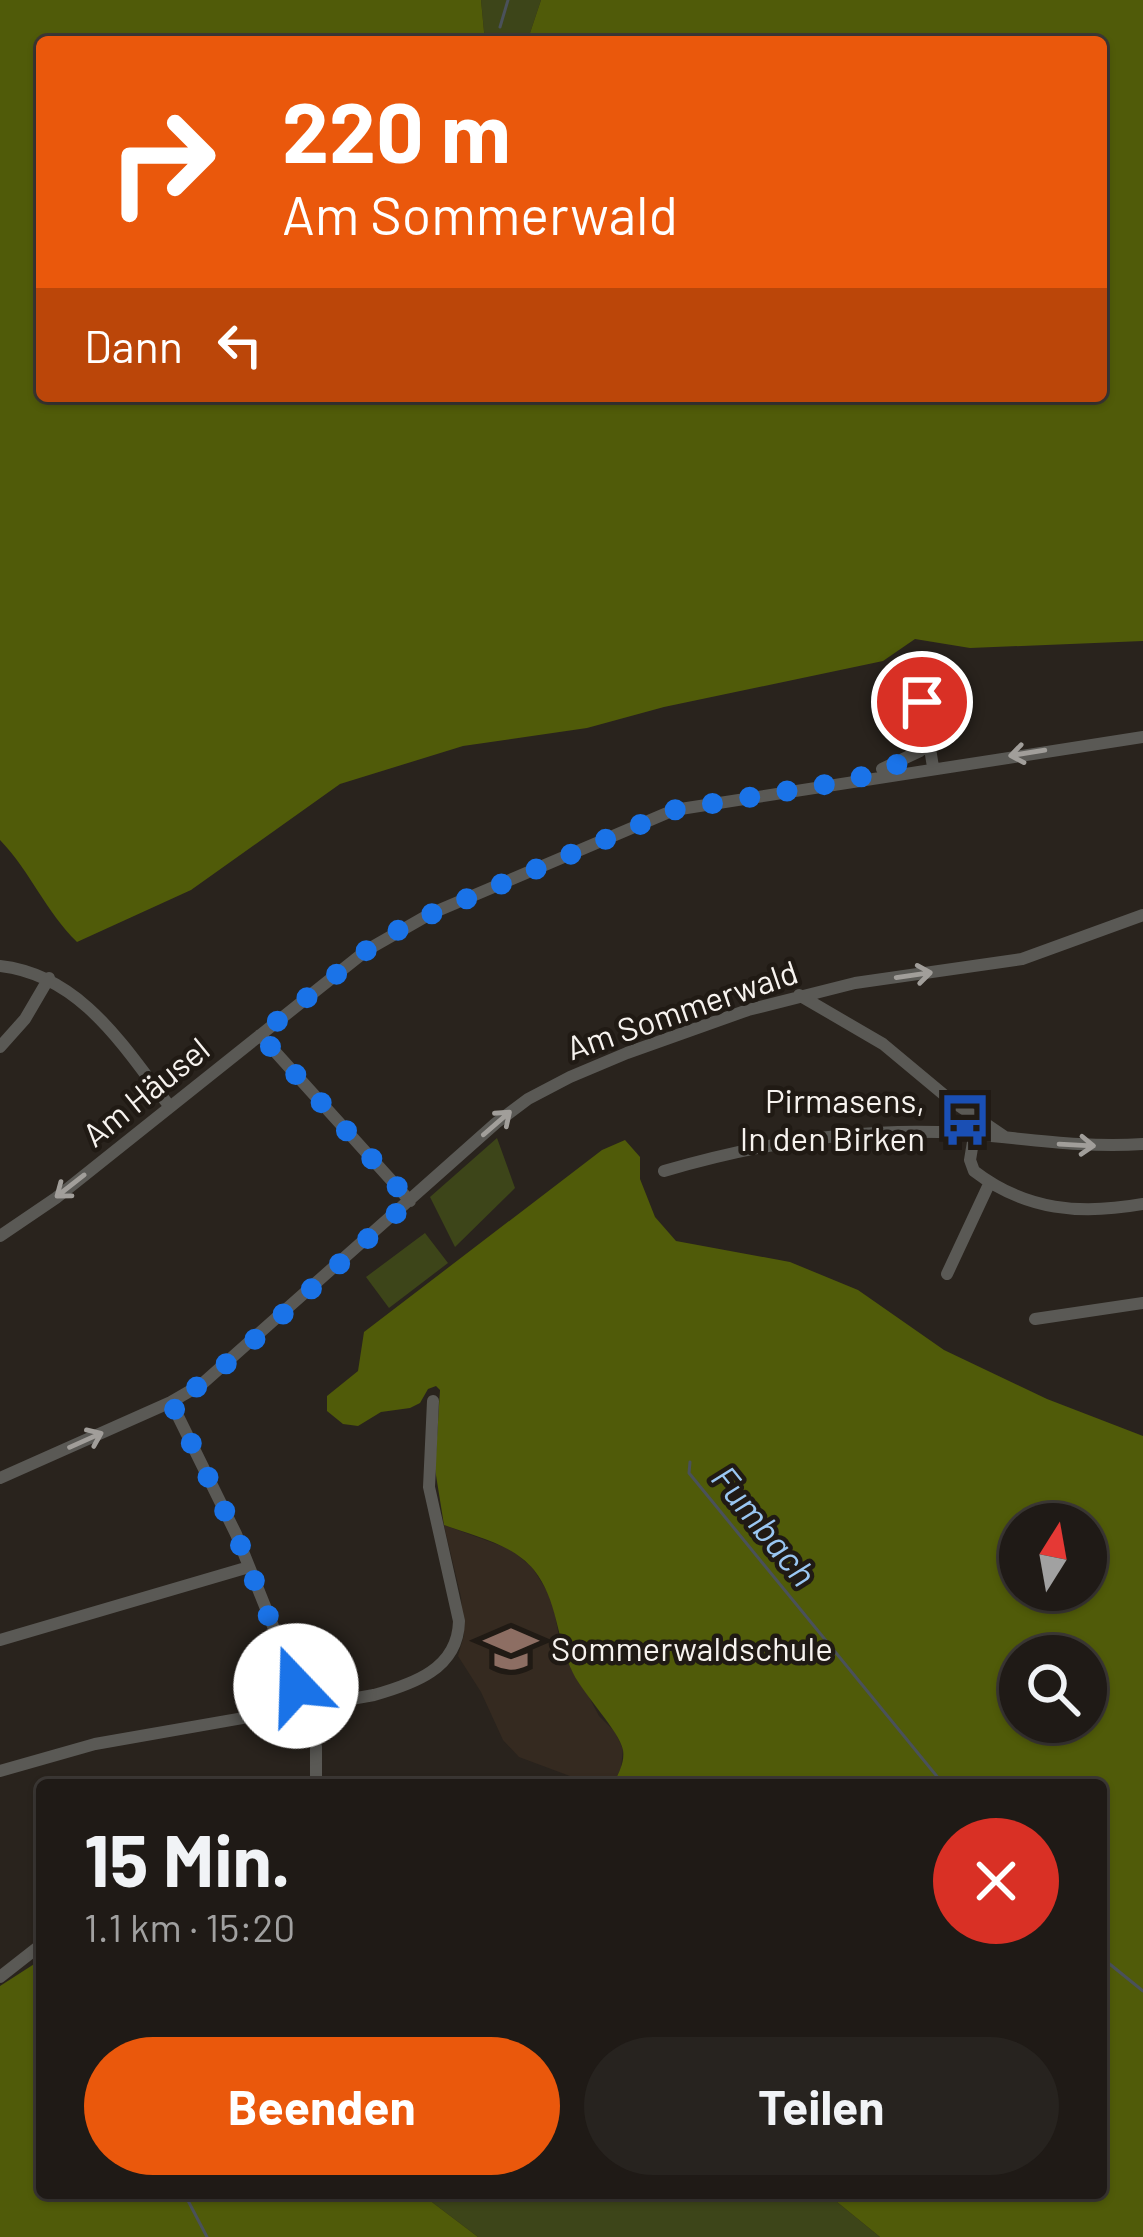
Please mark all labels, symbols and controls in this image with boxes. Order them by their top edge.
text: 220 m [282,79,511,180]
icon: right [84,84,240,240]
text: Am Sommerwald [282,181,678,246]
icon: left [207,312,273,378]
text: Dann [84,318,183,372]
pin [871,651,973,753]
icon: arrive [889,669,955,735]
one-way arrow [1008,742,1047,765]
street label: Am Sommerwald [561,951,803,1067]
one-way arrow [894,964,933,986]
street label: Am Häusel [74,1028,217,1154]
place label: Pirmasens, In den Birken [740,1080,925,1158]
bus stop icon: Pirmasens, In den Birken [936,1091,994,1149]
one-way arrow [481,1110,512,1137]
one-way arrow [1057,1134,1096,1157]
one-way arrow [55,1172,87,1199]
one-way arrow [67,1428,103,1450]
water label: Fumbach [704,1456,827,1594]
north arrow [999,1503,1107,1611]
map controls [999,1503,1107,1743]
school or university icon: Sommerwaldschule [482,1620,540,1678]
position arrow [233,1623,359,1749]
place label: Sommerwaldschule [551,1628,833,1668]
button: search [999,1635,1107,1743]
text: 15 Min. [84,1815,291,1901]
button: close [933,1818,1059,1944]
text: 1.1 km · 15:20 [84,1903,295,1950]
button: Beenden [84,2037,560,2175]
button: Teilen [584,2037,1059,2175]

